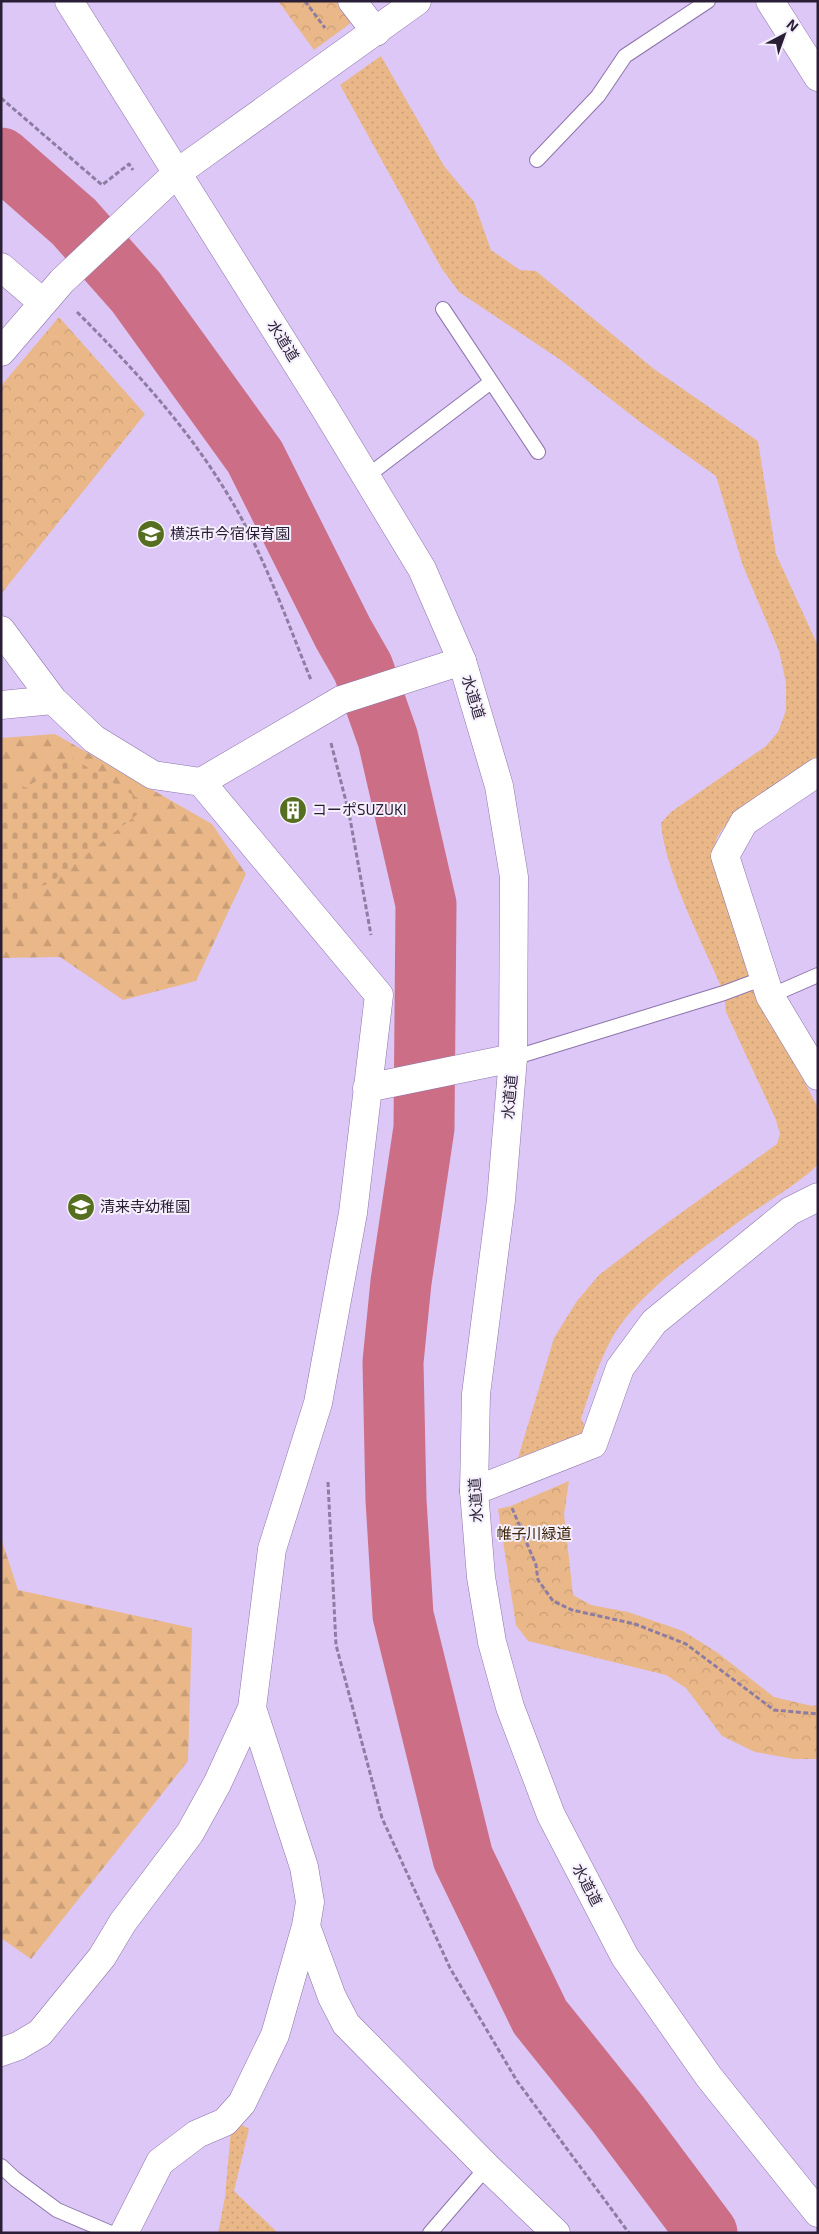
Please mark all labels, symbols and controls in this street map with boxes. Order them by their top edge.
north arrow [759,10,809,60]
text: N [783,15,802,35]
street label: 水道道 [264,317,303,364]
school or university icon: 横浜市今宿保育園 [136,519,166,549]
place label: 横浜市今宿保育園 [170,524,290,542]
street label: 水道道 [459,673,489,721]
building icon: コーポSUZUKI [278,795,308,825]
place label: コーポSUZUKI [312,800,407,818]
street label: 水道道 [498,1074,520,1120]
school or university icon: 清来寺幼稚園 [66,1192,96,1222]
place label: 清来寺幼稚園 [100,1197,190,1215]
street label: 水道道 [465,1477,485,1523]
park label: 帷子川緑道 [496,1524,572,1542]
street label: 水道道 [569,1860,606,1909]

